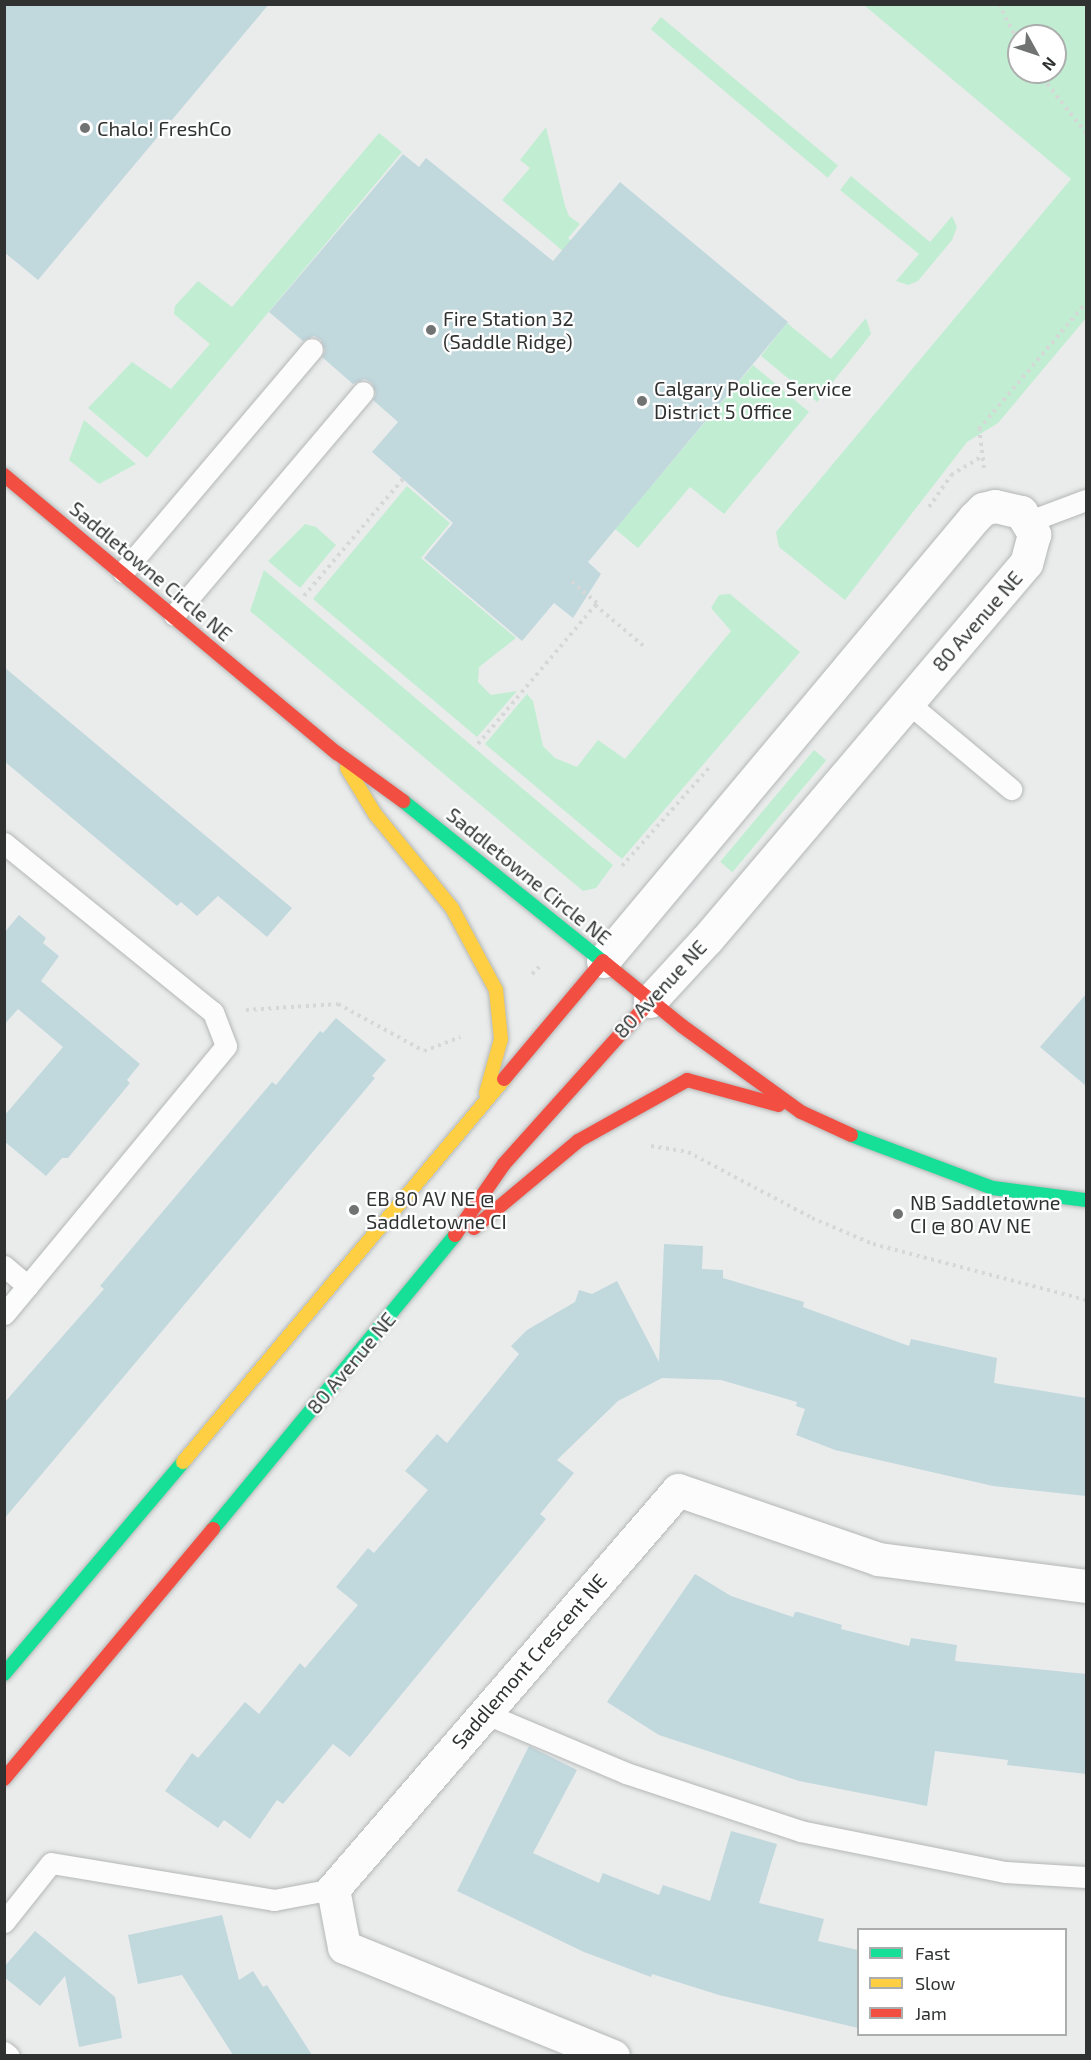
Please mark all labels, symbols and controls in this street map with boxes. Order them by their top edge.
north arrow [1007,24,1067,84]
text: N [1039,54,1061,75]
place label: Chalo! FreshCo [97,116,232,140]
marker: Chalo! FreshCo [78,121,92,135]
place label: Fire Station 32 (Saddle Ridge) [443,306,574,353]
marker: Fire Station 32 (Saddle Ridge) [424,323,438,337]
place label: Calgary Police Service District 5 Office [654,377,852,424]
marker: Calgary Police Service District 5 Office [635,394,649,408]
street label: Saddletowne Circle NE [65,496,237,646]
street label: 80 Avenue NE [927,566,1027,676]
street label: Saddletowne Circle NE [442,802,616,950]
street label: 80 Avenue NE [608,935,712,1043]
place label: EB 80 AV NE @ Saddletowne CI [366,1186,507,1233]
place label: NB Saddletowne CI @ 80 AV NE [910,1190,1061,1237]
marker: EB 80 AV NE @ Saddletowne CI [347,1203,361,1217]
marker: NB Saddletowne CI @ 80 AV NE [891,1207,905,1221]
street label: 80 Avenue NE [301,1307,401,1419]
street label: Saddlemont Crescent NE [447,1569,611,1753]
legend [857,1928,1067,2036]
text: Fast [915,1942,950,1964]
text: Slow [915,1972,955,1994]
text: Jam [915,2002,947,2024]

